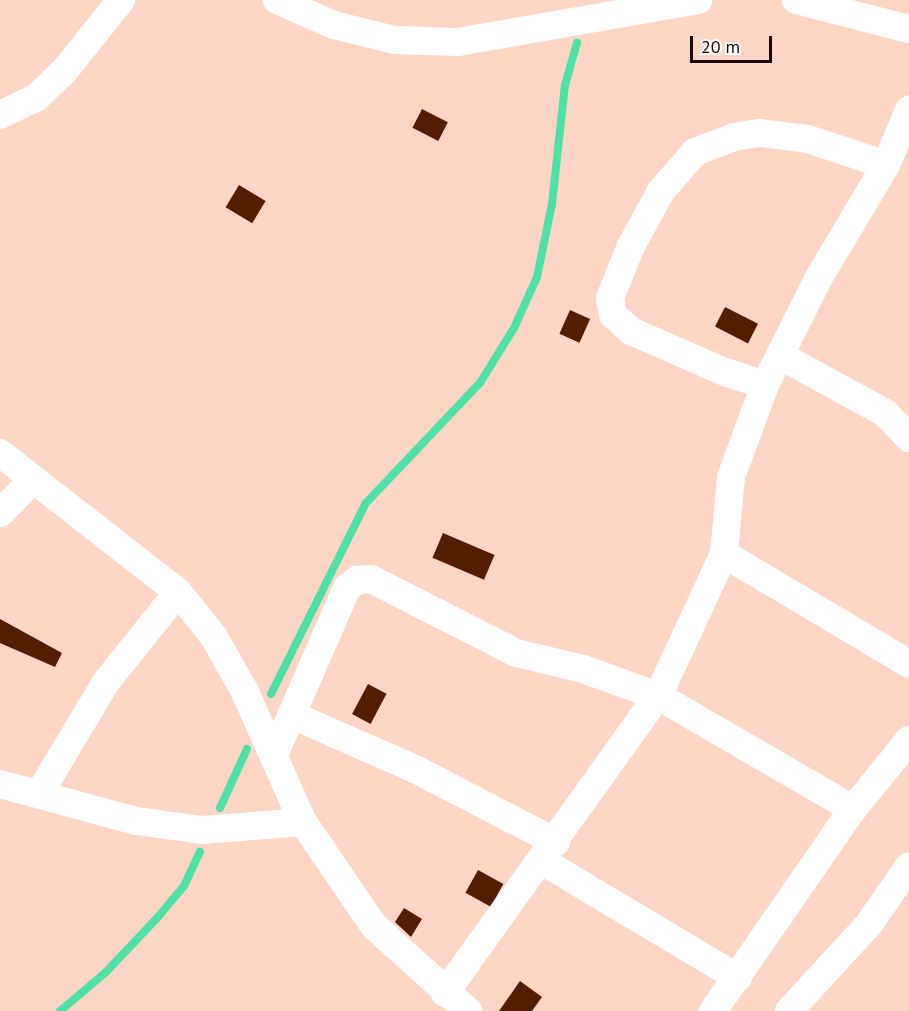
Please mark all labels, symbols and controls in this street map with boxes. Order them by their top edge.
scale bar [693,24,776,62]
text: 20 m [701,35,740,58]

